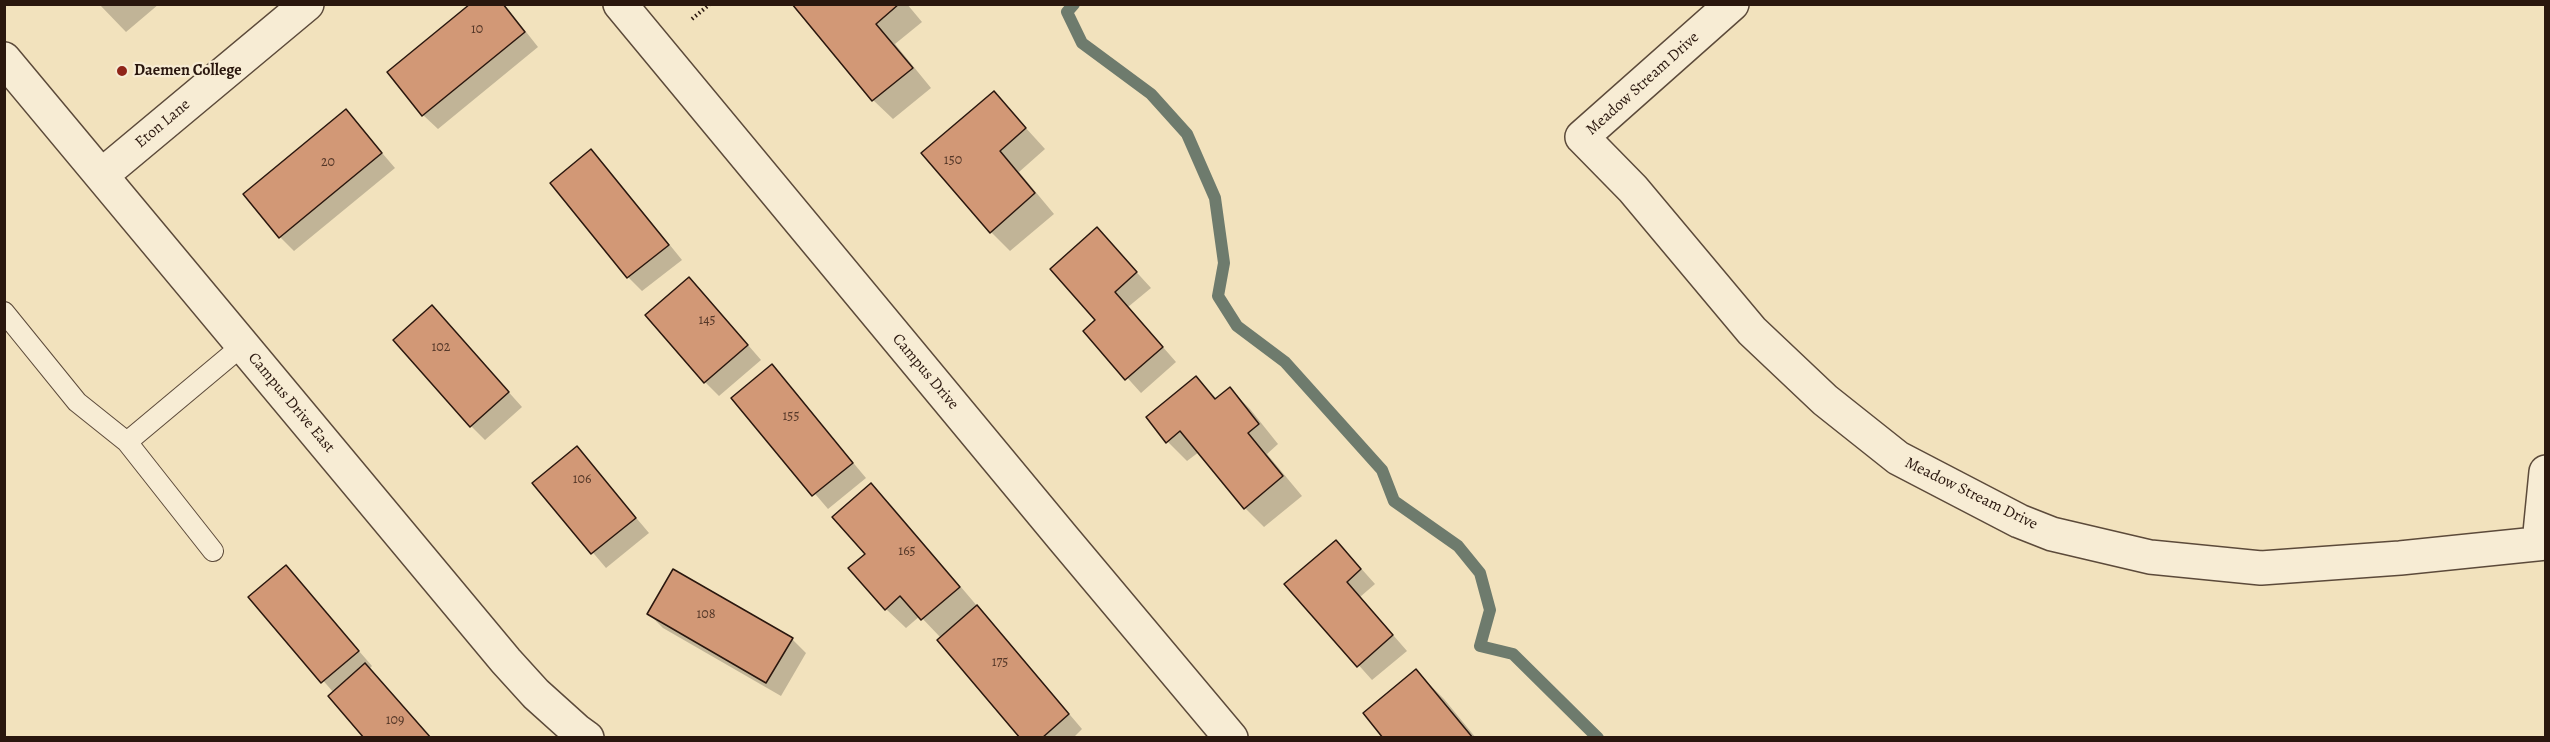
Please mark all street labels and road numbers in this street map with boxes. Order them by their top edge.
street label: Meadow Stream Drive [1583,28,1703,140]
street label: Eton Lane [131,95,195,153]
street label: Campus Drive [888,330,962,414]
street label: Campus Drive East [244,349,338,457]
street label: Meadow Stream Drive [1901,454,2041,534]

